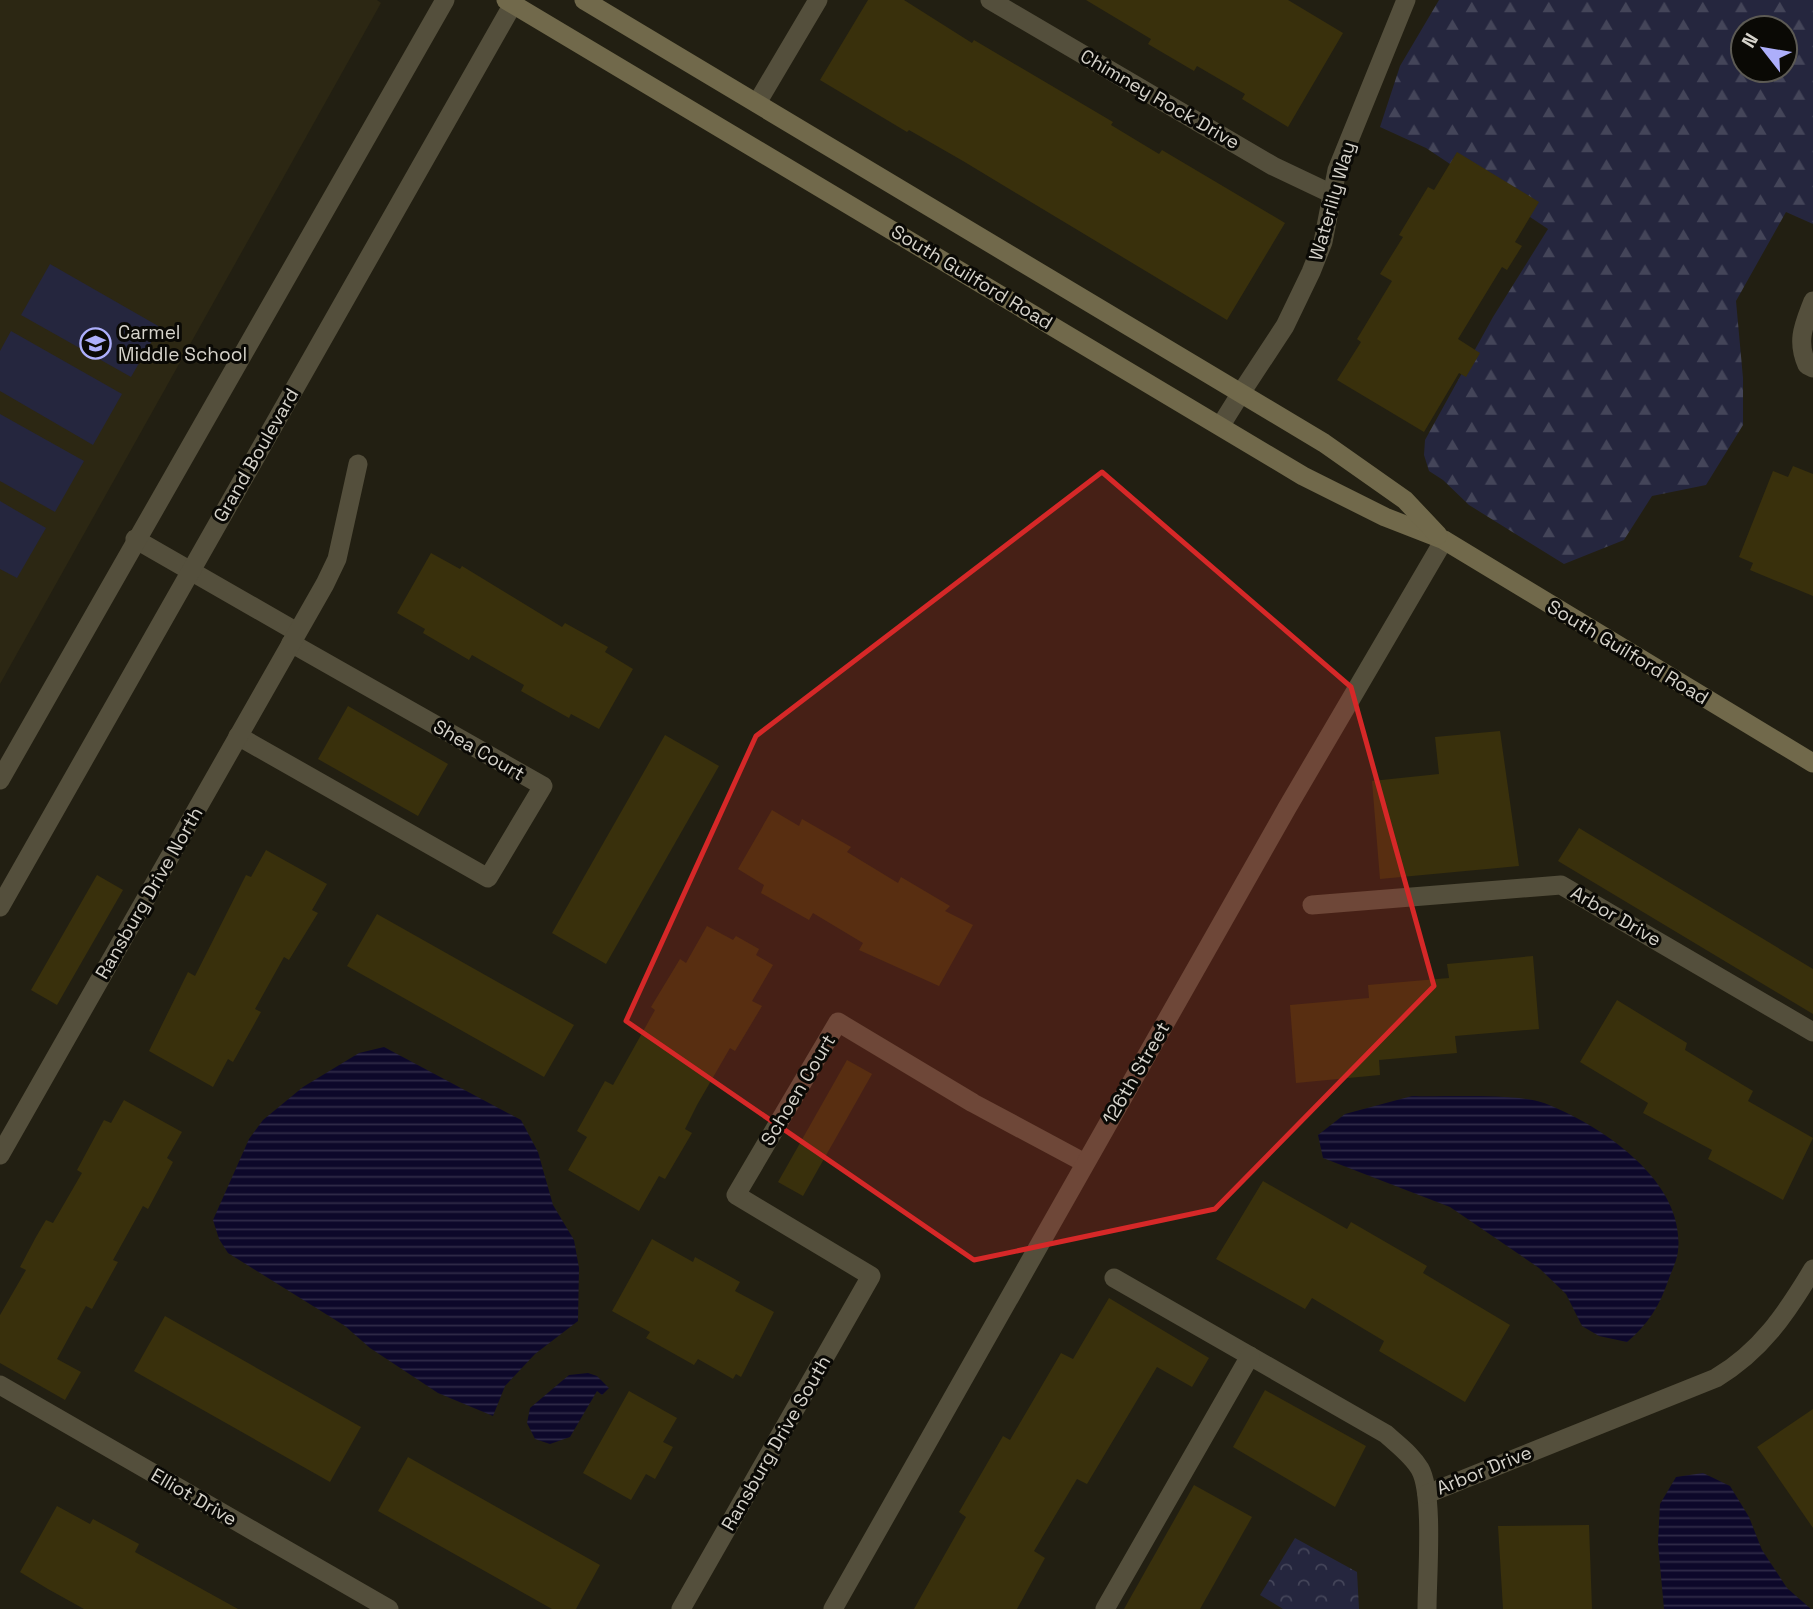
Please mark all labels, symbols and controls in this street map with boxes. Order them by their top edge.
north arrow [1729,14,1799,84]
text: N [1736,29,1764,52]
street label: Chimney Rock Drive [1076,43,1244,155]
street label: Waterlily Way [1303,139,1361,263]
street label: South Guilford Road [887,219,1057,335]
place label: Carmel Middle School [118,320,247,367]
school or university icon: Carmel Middle School [78,326,112,360]
street label: Grand Boulevard [208,384,304,526]
street label: South Guilford Road [1543,594,1713,710]
street label: Shea Court [429,714,529,786]
street label: Ransburg Drive North [90,802,208,984]
street label: Arbor Drive [1566,880,1666,952]
street label: 126th Street [1097,1017,1175,1129]
street label: Schoen Court [755,1030,841,1150]
street label: Ransburg Drive South [716,1351,836,1535]
street label: Arbor Drive [1433,1440,1535,1500]
street label: Elliot Drive [147,1462,241,1532]

